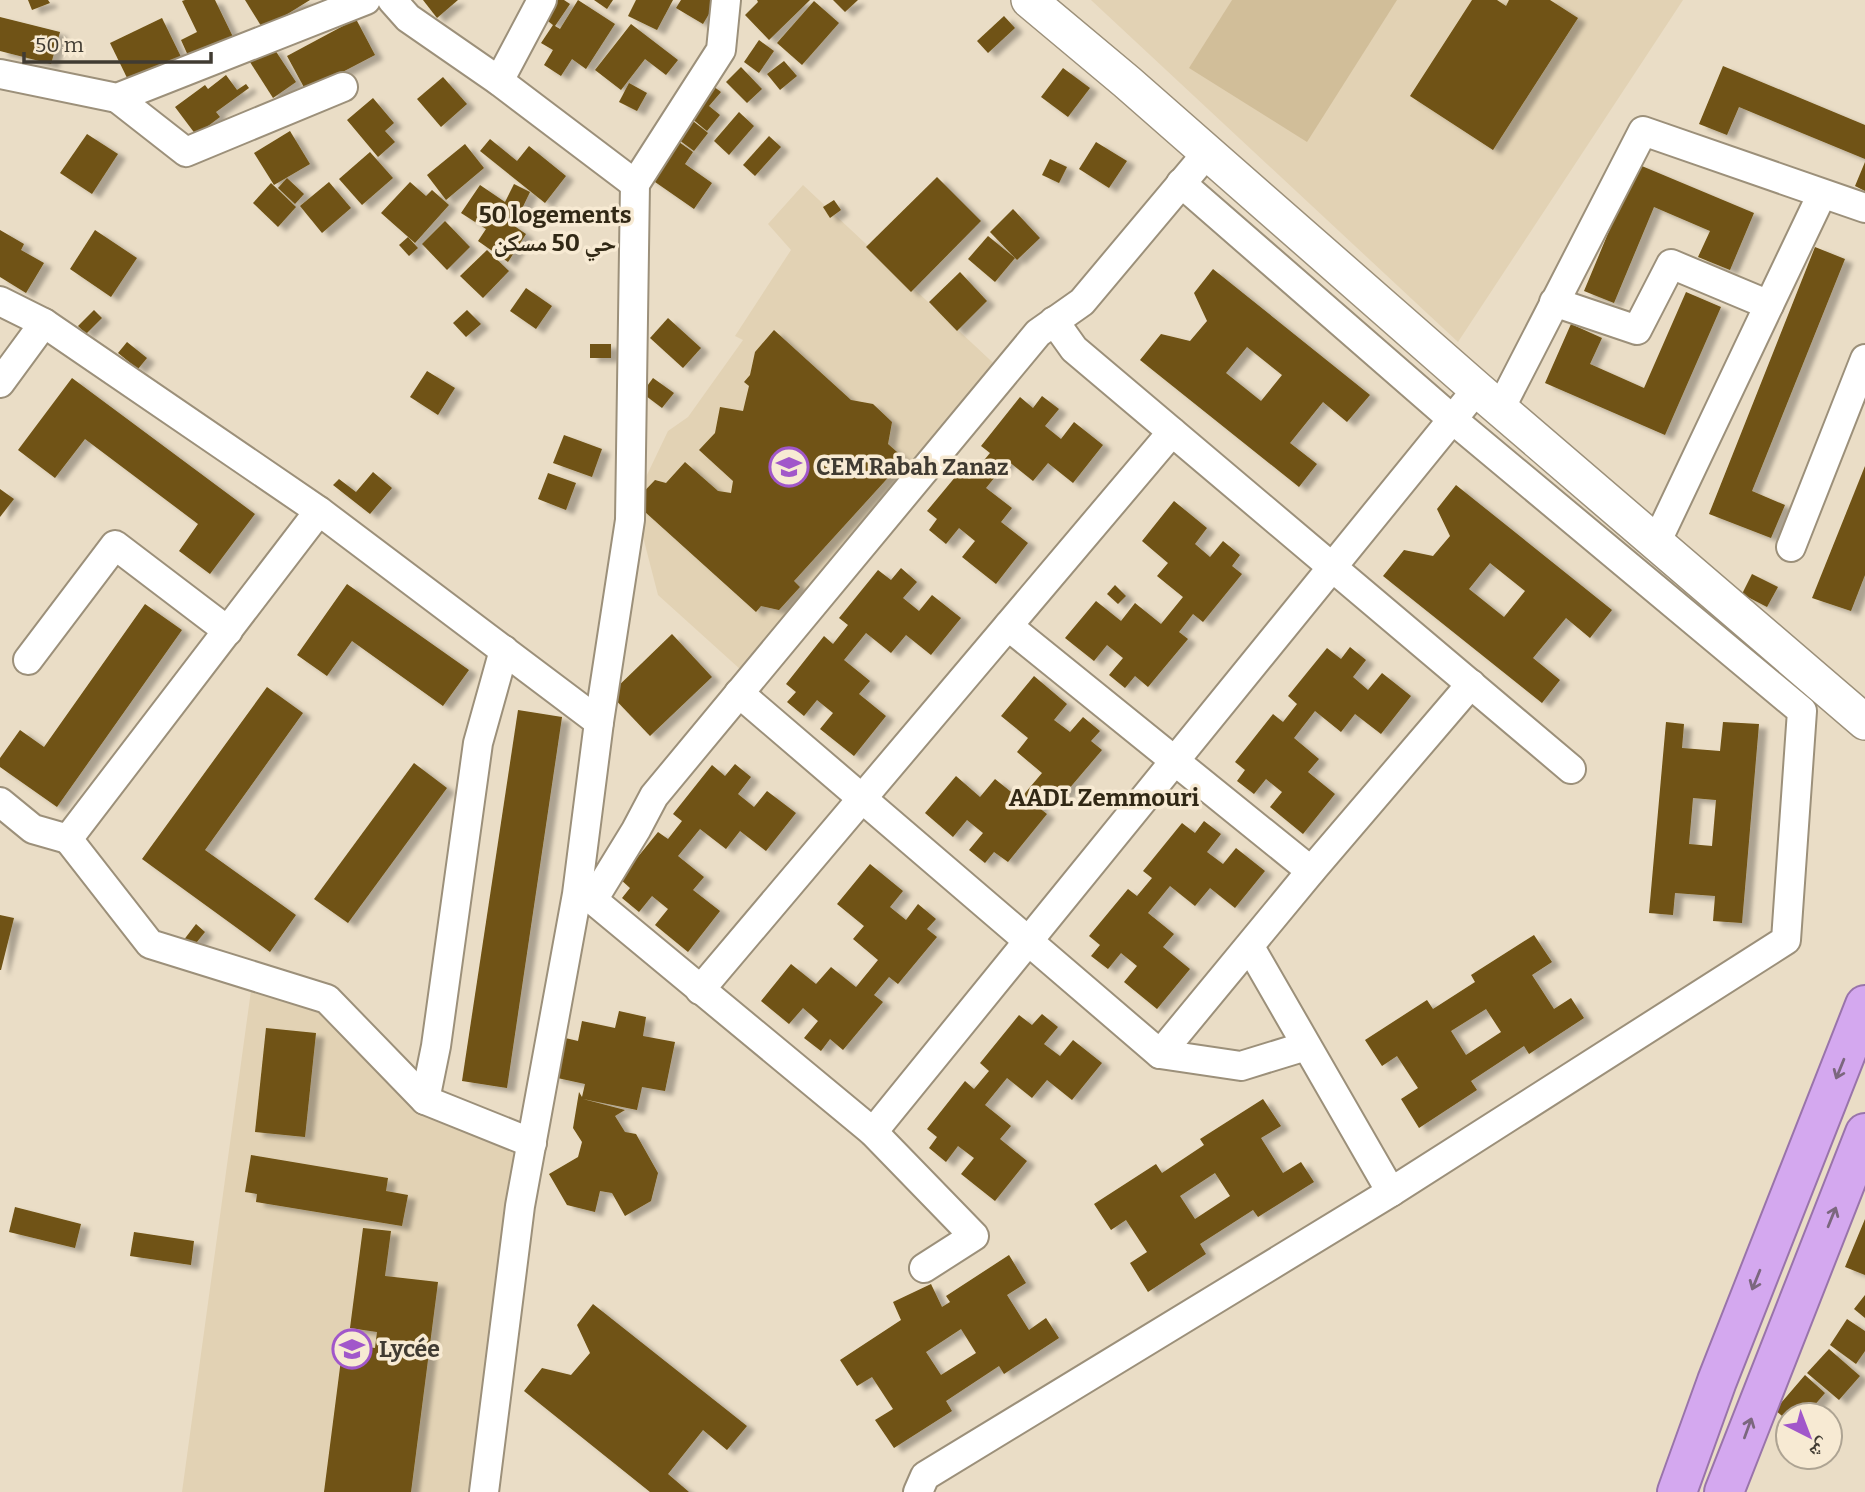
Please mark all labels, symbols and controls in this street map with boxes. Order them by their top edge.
scale bar [24,21,212,65]
text: 50 m [35,32,84,58]
district label: 50 logements حي 50 مسكن [478,201,632,262]
school or university icon: CEM Rabah Zanaz [768,446,810,488]
place label: CEM Rabah Zanaz [816,453,1009,481]
district label: AADL Zemmouri [1009,784,1199,812]
one-way arrow [1832,1057,1845,1079]
one-way arrow [1826,1206,1839,1228]
one-way arrow [1749,1269,1762,1291]
school or university icon: Lycée [331,1328,373,1370]
place label: Lycée [379,1335,440,1363]
north arrow [1774,1401,1844,1471]
one-way arrow [1743,1418,1755,1440]
text: ش [1805,1433,1835,1464]

